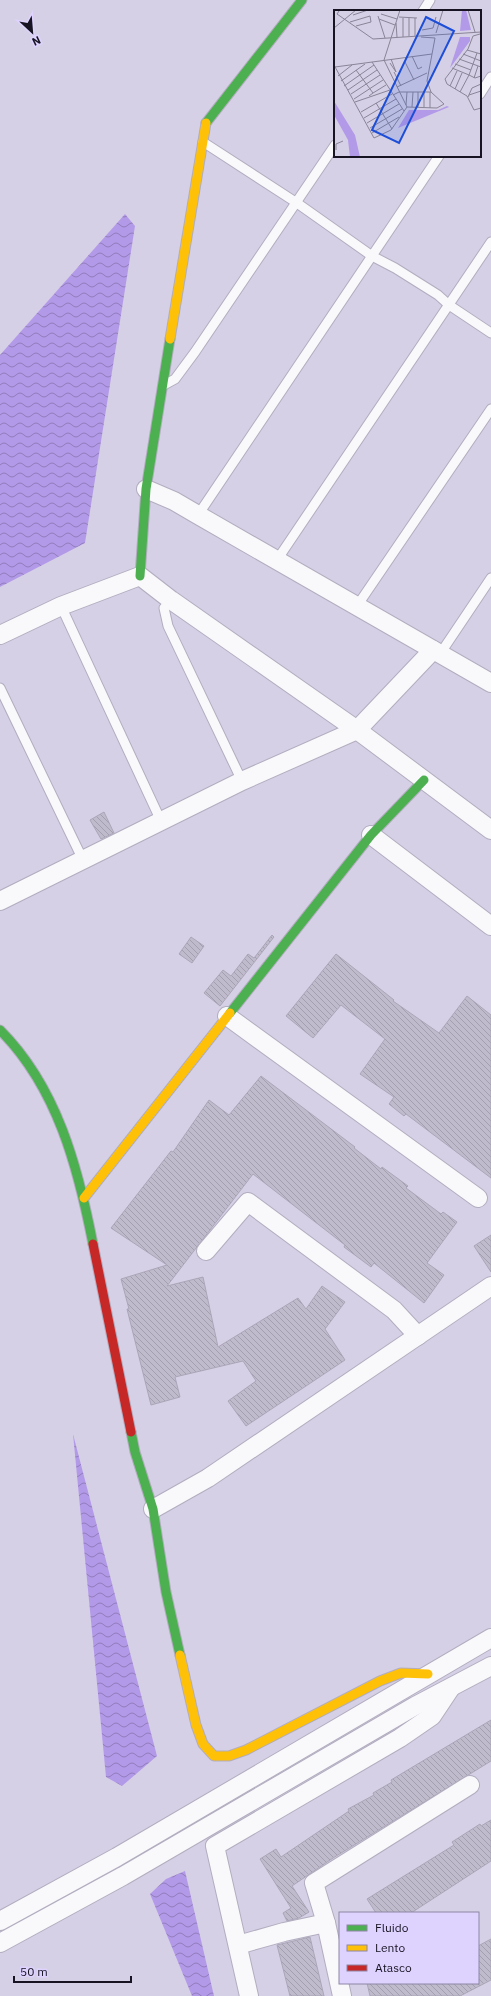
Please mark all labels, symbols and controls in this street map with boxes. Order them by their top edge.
inset map [334,10,481,157]
north arrow [12,12,52,52]
text: N [30,33,43,49]
legend [339,1912,479,1984]
text: Fluido [375,1920,409,1935]
text: Lento [375,1940,405,1955]
scale bar [14,1958,131,1984]
text: Atasco [375,1960,412,1975]
text: 50 m [20,1964,48,1979]

